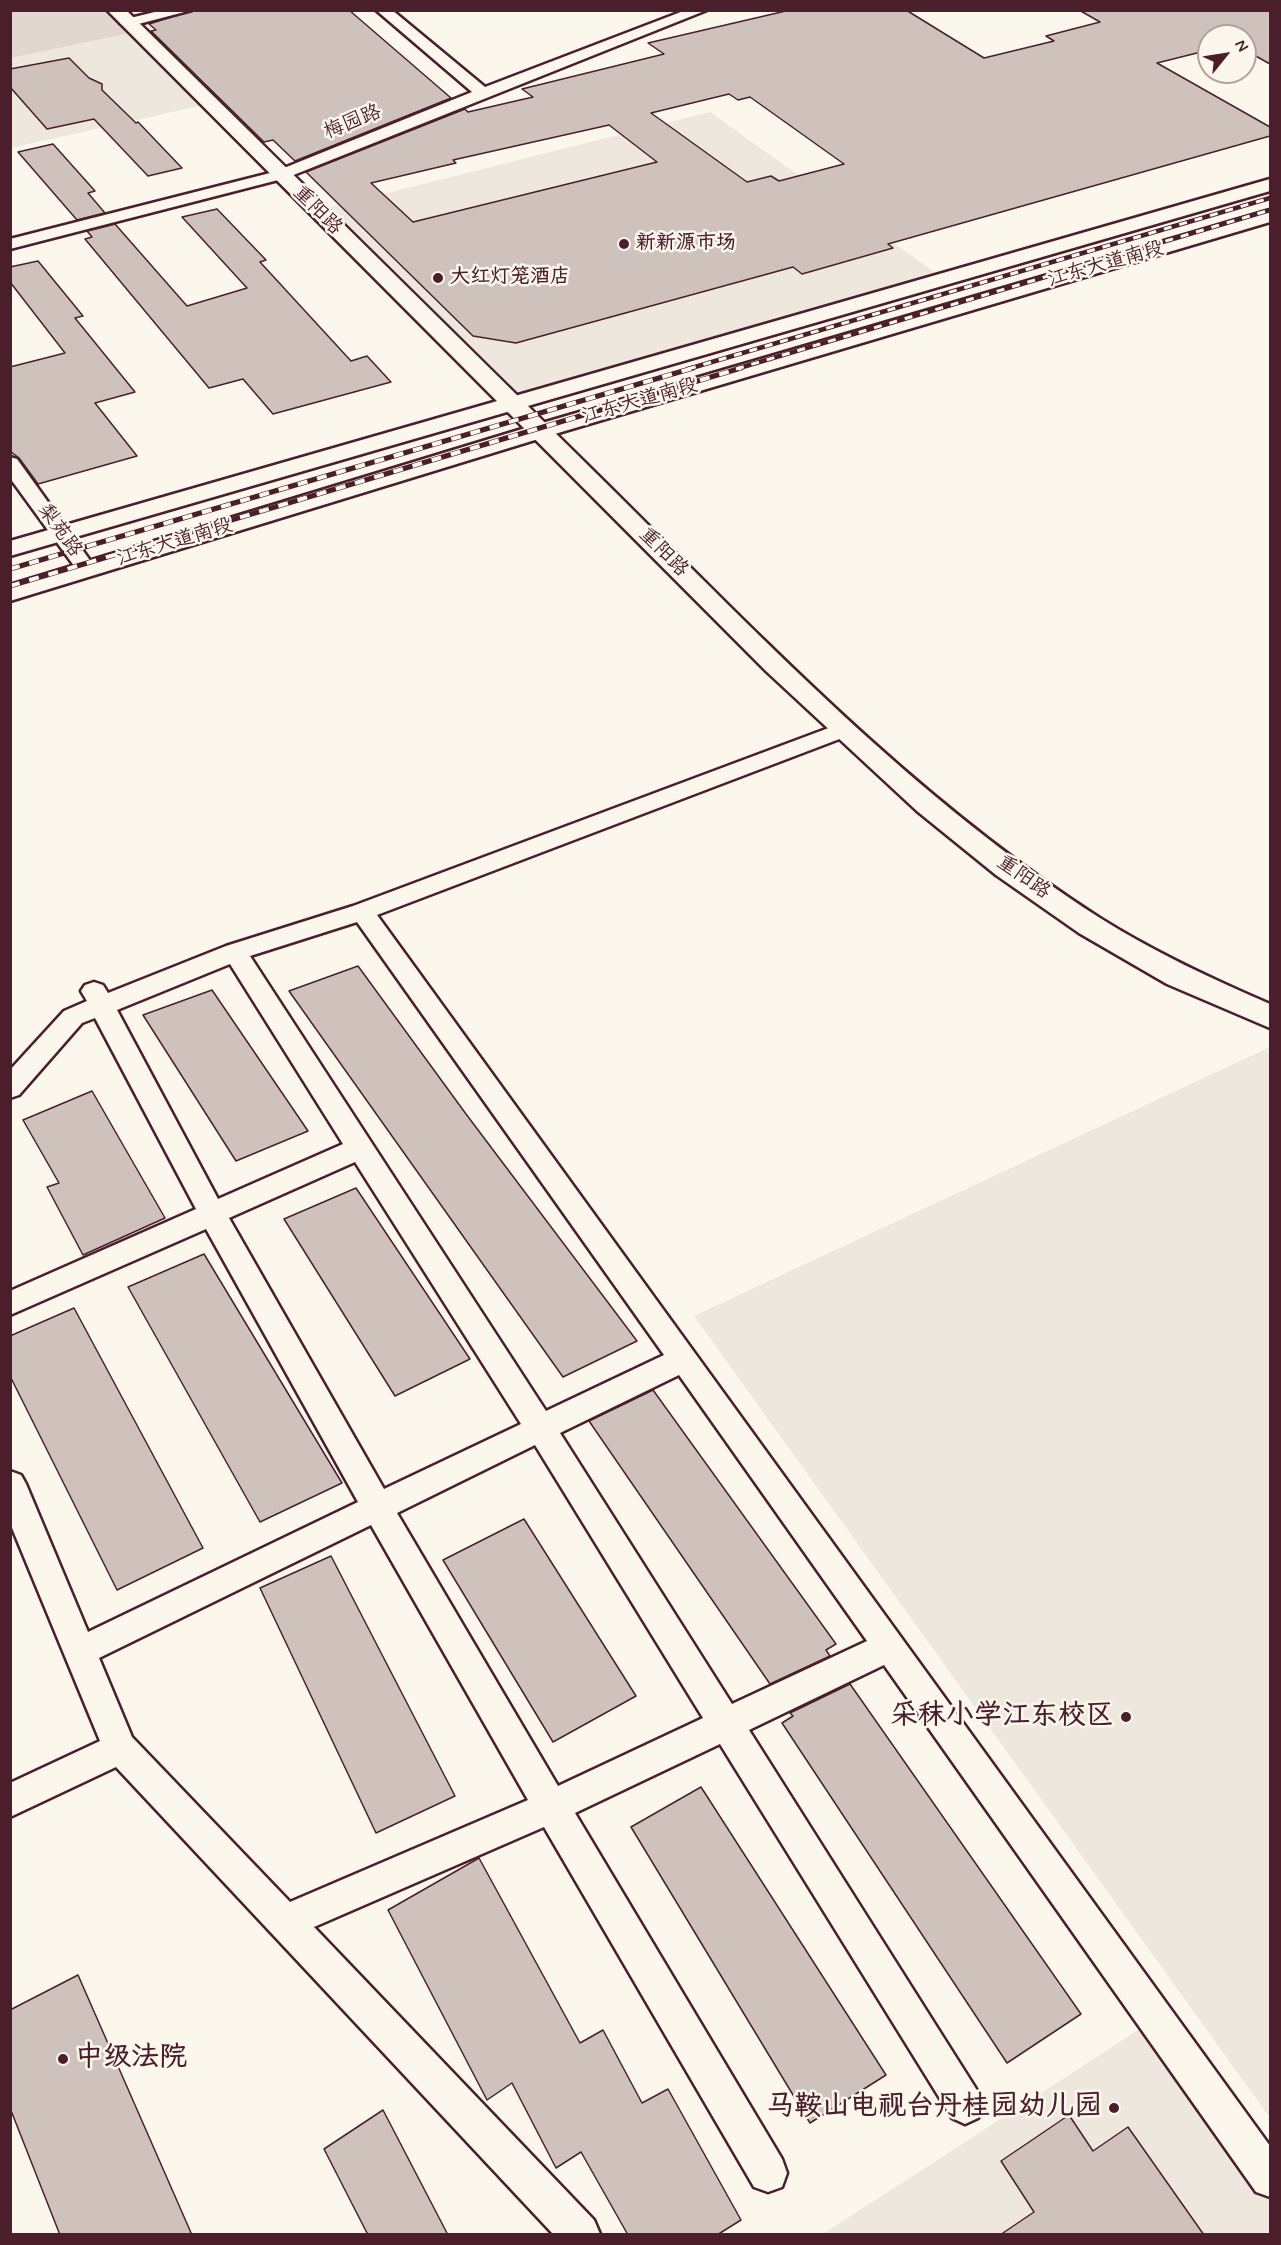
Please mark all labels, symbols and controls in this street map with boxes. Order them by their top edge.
north arrow [1197,24,1257,84]
text: N [1230,36,1253,56]
street label: 梅园路 [321,101,385,145]
street label: 重阳路 [287,181,347,241]
place label: 新新源市场 [636,232,736,256]
marker: 新新源市场 [617,237,631,251]
street label: 江东大道南段 [1045,237,1167,293]
place label: 大红灯笼酒店 [450,266,570,290]
marker: 大红灯笼酒店 [431,271,445,285]
street label: 江东大道南段 [579,374,701,430]
street label: 梨苑路 [32,500,86,562]
street label: 江东大道南段 [114,514,236,572]
street label: 重阳路 [633,523,693,583]
street label: 重阳路 [992,851,1054,905]
place label: 采秣小学江东校区 [890,1700,1114,1734]
marker: 采秣小学江东校区 [1119,1710,1133,1724]
place label: 中级法院 [75,2042,187,2076]
marker: 中级法院 [56,2052,70,2066]
place label: 马鞍山电视台丹桂园幼儿园 [766,2091,1102,2125]
marker: 马鞍山电视台丹桂园幼儿园 [1107,2101,1121,2115]

